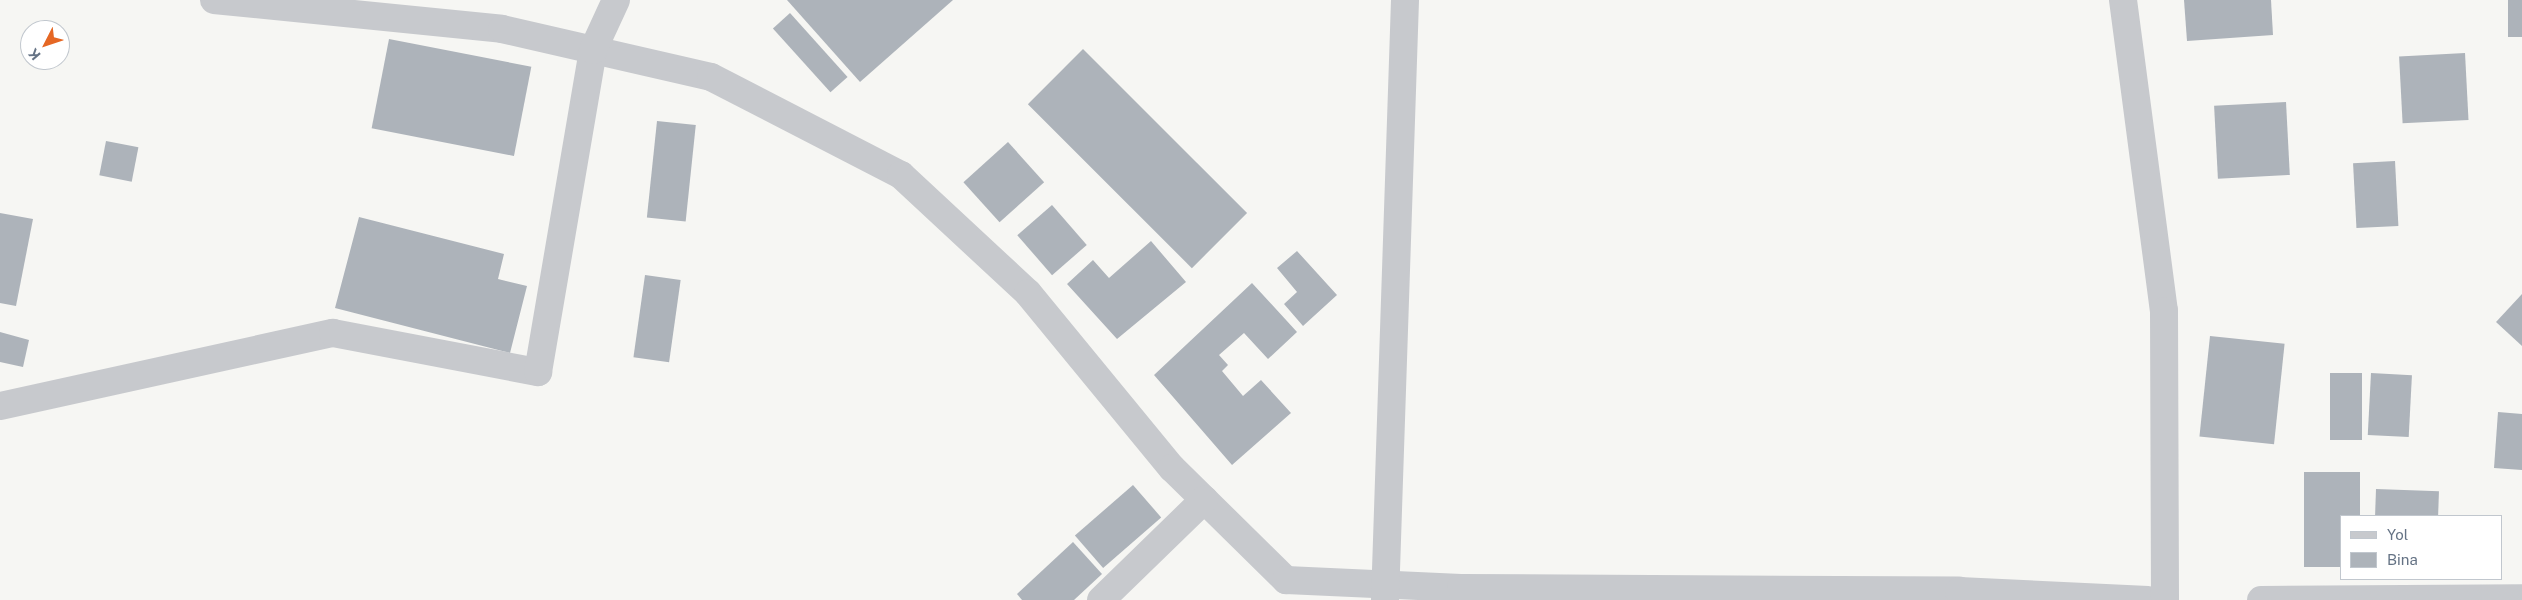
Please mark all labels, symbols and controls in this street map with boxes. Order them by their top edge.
north arrow [20,20,70,70]
text: K [25,45,44,63]
legend [2340,515,2502,580]
text: Yol [2387,526,2408,543]
text: Bina [2387,551,2418,568]

